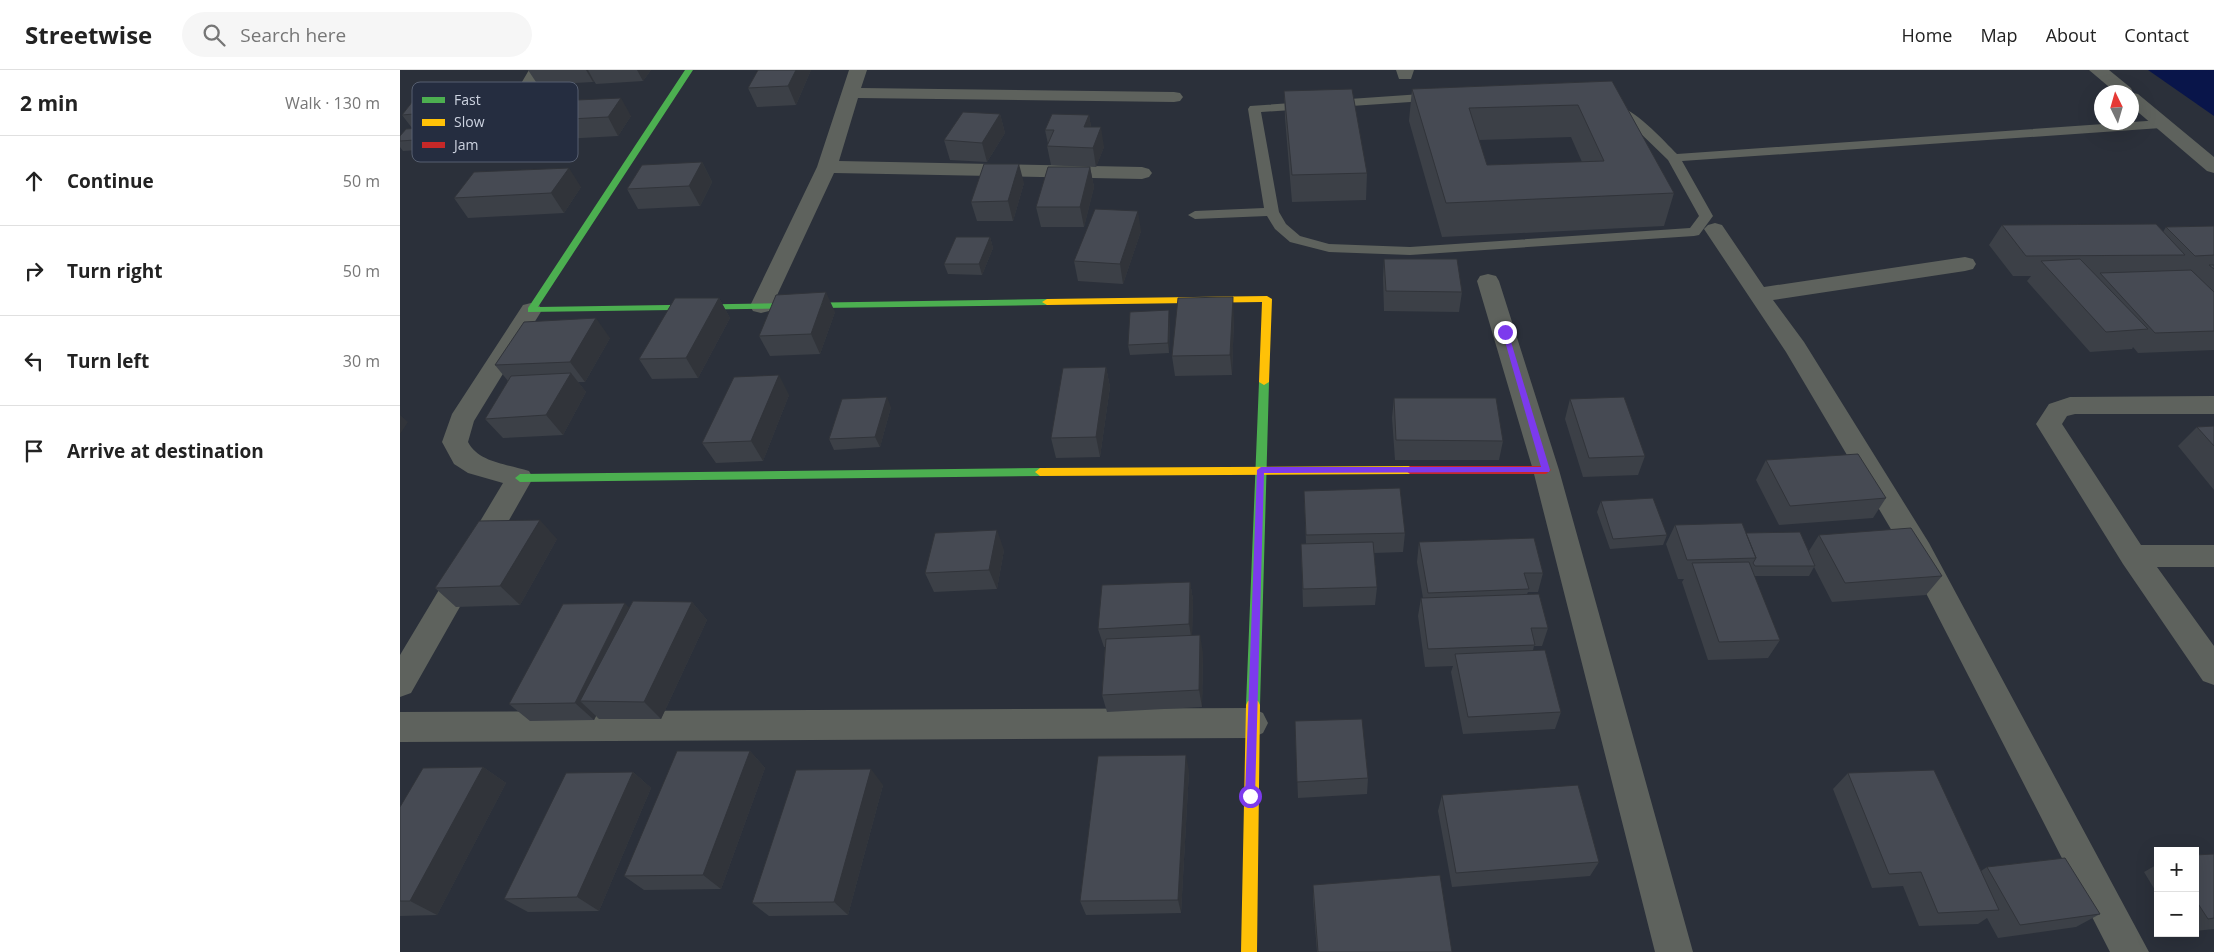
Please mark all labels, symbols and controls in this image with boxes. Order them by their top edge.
search box [182,12,532,57]
text: Streetwise [25,18,152,51]
icon: search [200,21,228,49]
text: Search here [240,22,346,48]
text: Home [1902,23,1952,47]
text: Map [1980,23,2018,47]
text: About [2046,23,2096,47]
text: Contact [2124,23,2189,47]
legend [412,82,578,162]
north arrow [2094,85,2139,130]
text: 2 min [20,89,78,117]
text: Fast [454,90,481,109]
text: Walk · 130 m [285,92,380,114]
text: Slow [454,112,485,131]
text: Jam [452,135,479,154]
icon: ahead [20,167,48,195]
text: Continue [67,168,154,194]
text: 50 m [343,170,380,192]
icon: right [20,257,48,285]
text: Turn right [67,258,162,284]
text: 50 m [343,260,380,282]
route end [1494,321,1517,344]
icon: left [20,347,48,375]
text: Turn left [67,348,149,374]
text: 30 m [343,350,380,372]
icon: arrive [20,437,48,465]
text: Arrive at destination [67,438,264,464]
route start [1239,785,1262,808]
map controls [2154,847,2199,937]
button: + [2154,847,2199,892]
button: − [2154,892,2199,937]

